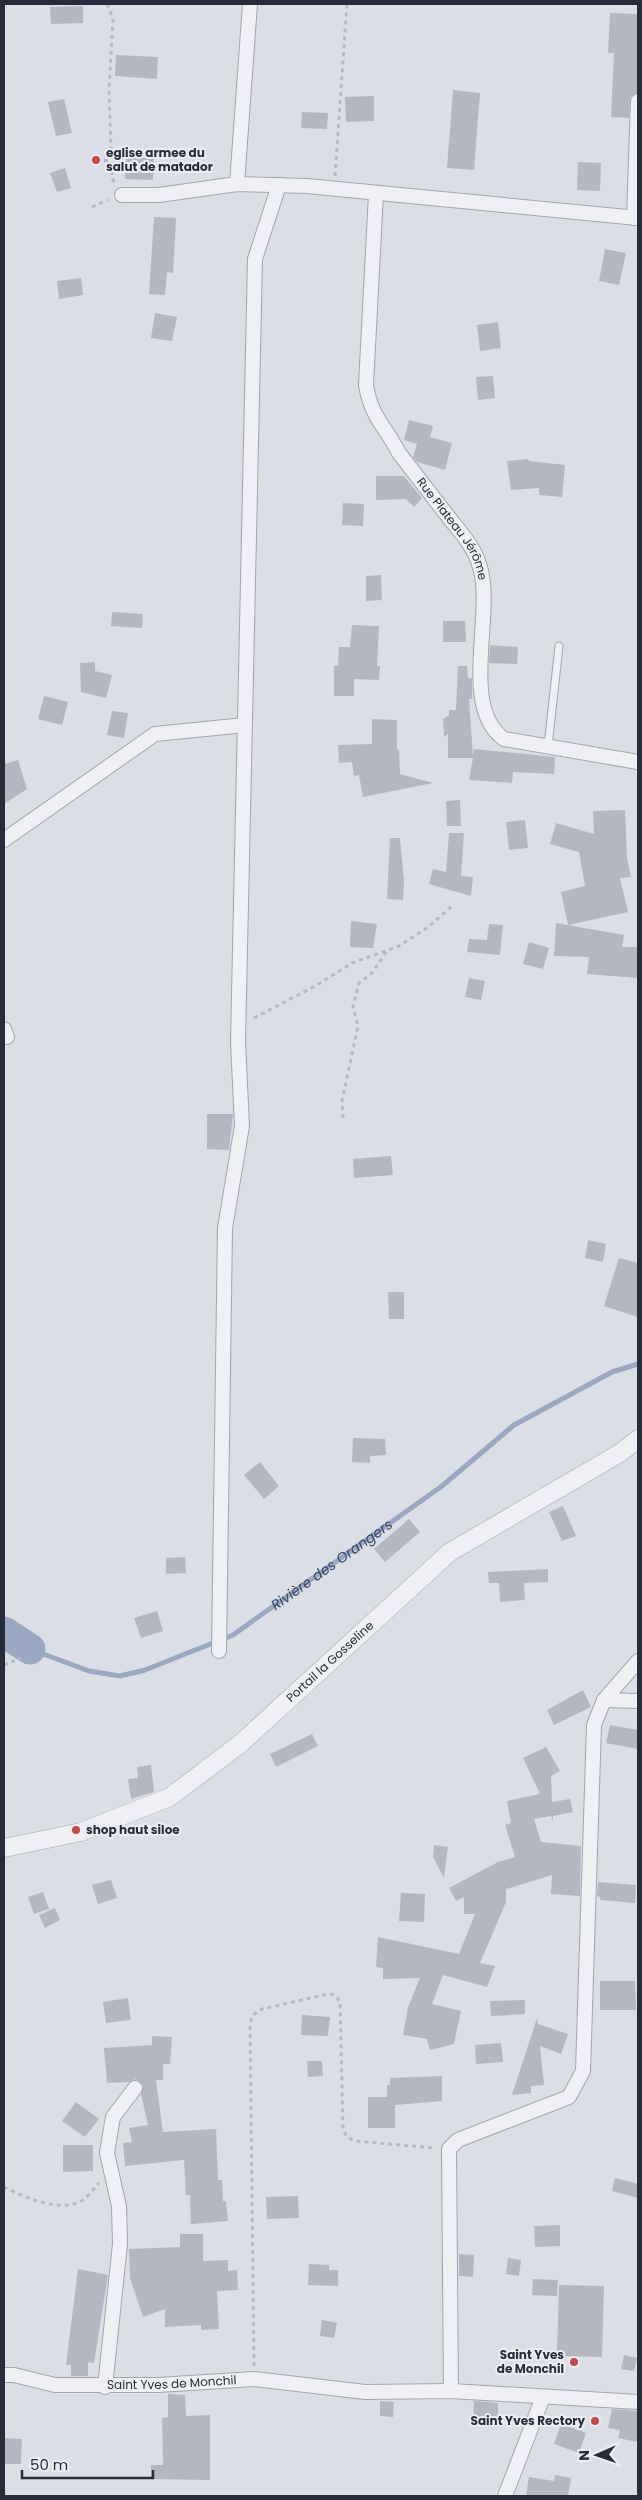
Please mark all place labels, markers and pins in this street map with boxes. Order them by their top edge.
place label: eglise armee du salut de matador [106,144,213,175]
marker: eglise armee du salut de matador [90,154,102,166]
place label: shop haut siloe [86,1821,180,1838]
marker: shop haut siloe [70,1824,82,1836]
place label: Saint Yves de Monchil [497,2346,564,2377]
marker: Saint Yves de Monchil [568,2356,580,2368]
place label: Saint Yves Rectory [471,2412,585,2429]
marker: Saint Yves Rectory [589,2415,601,2427]

